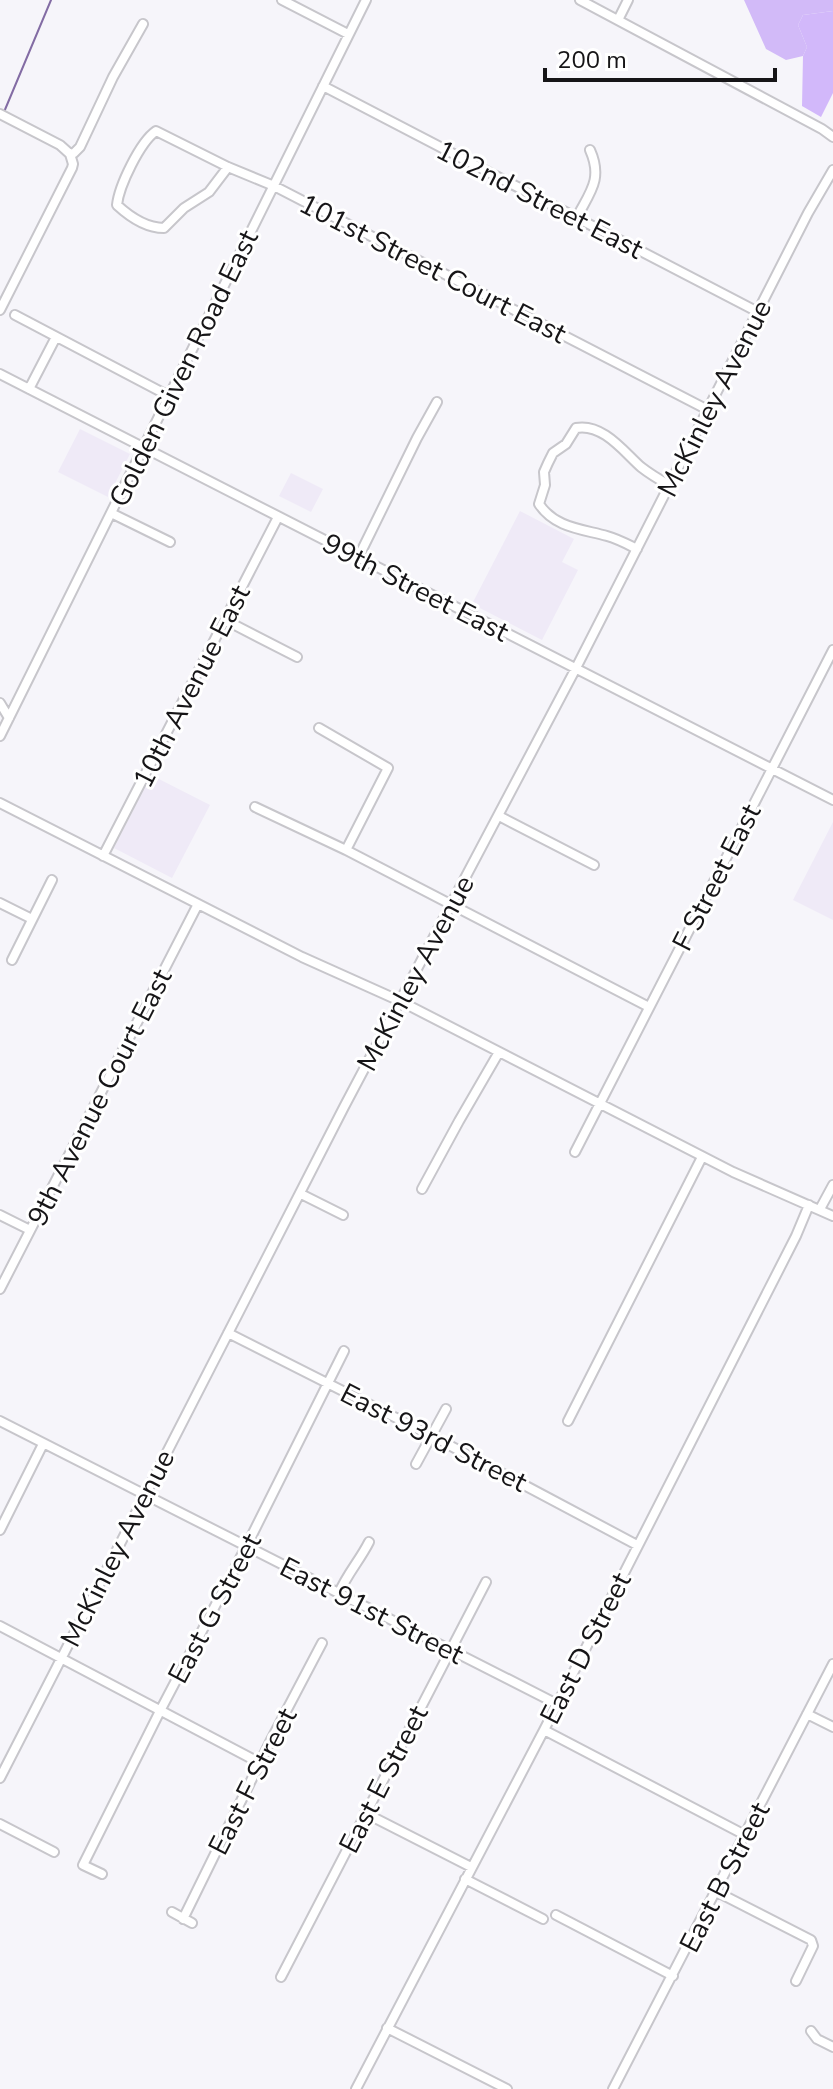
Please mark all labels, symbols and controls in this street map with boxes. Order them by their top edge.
scale bar [545,32,775,82]
text: 200 m [557,44,627,76]
street label: 102nd Street East [430,131,650,269]
street label: 101st Street Court East [292,185,573,353]
street label: Golden Given Road East [100,223,268,513]
street label: McKinley Avenue [649,293,781,504]
street label: 99th Street East [316,525,515,651]
street label: 10th Avenue East [124,578,260,794]
street label: F Street East [664,797,770,957]
street label: McKinley Avenue [348,869,483,1078]
street label: 9th Avenue Court East [19,963,181,1232]
street label: East 93rd Street [334,1375,534,1501]
street label: McKinley Avenue [52,1443,184,1654]
street label: East G Street [159,1526,271,1690]
street label: East 91st Street [273,1548,470,1674]
street label: East D Street [531,1566,641,1731]
street label: East E Street [330,1699,437,1860]
street label: East F Street [200,1701,306,1861]
street label: East B Street [671,1796,779,1959]

